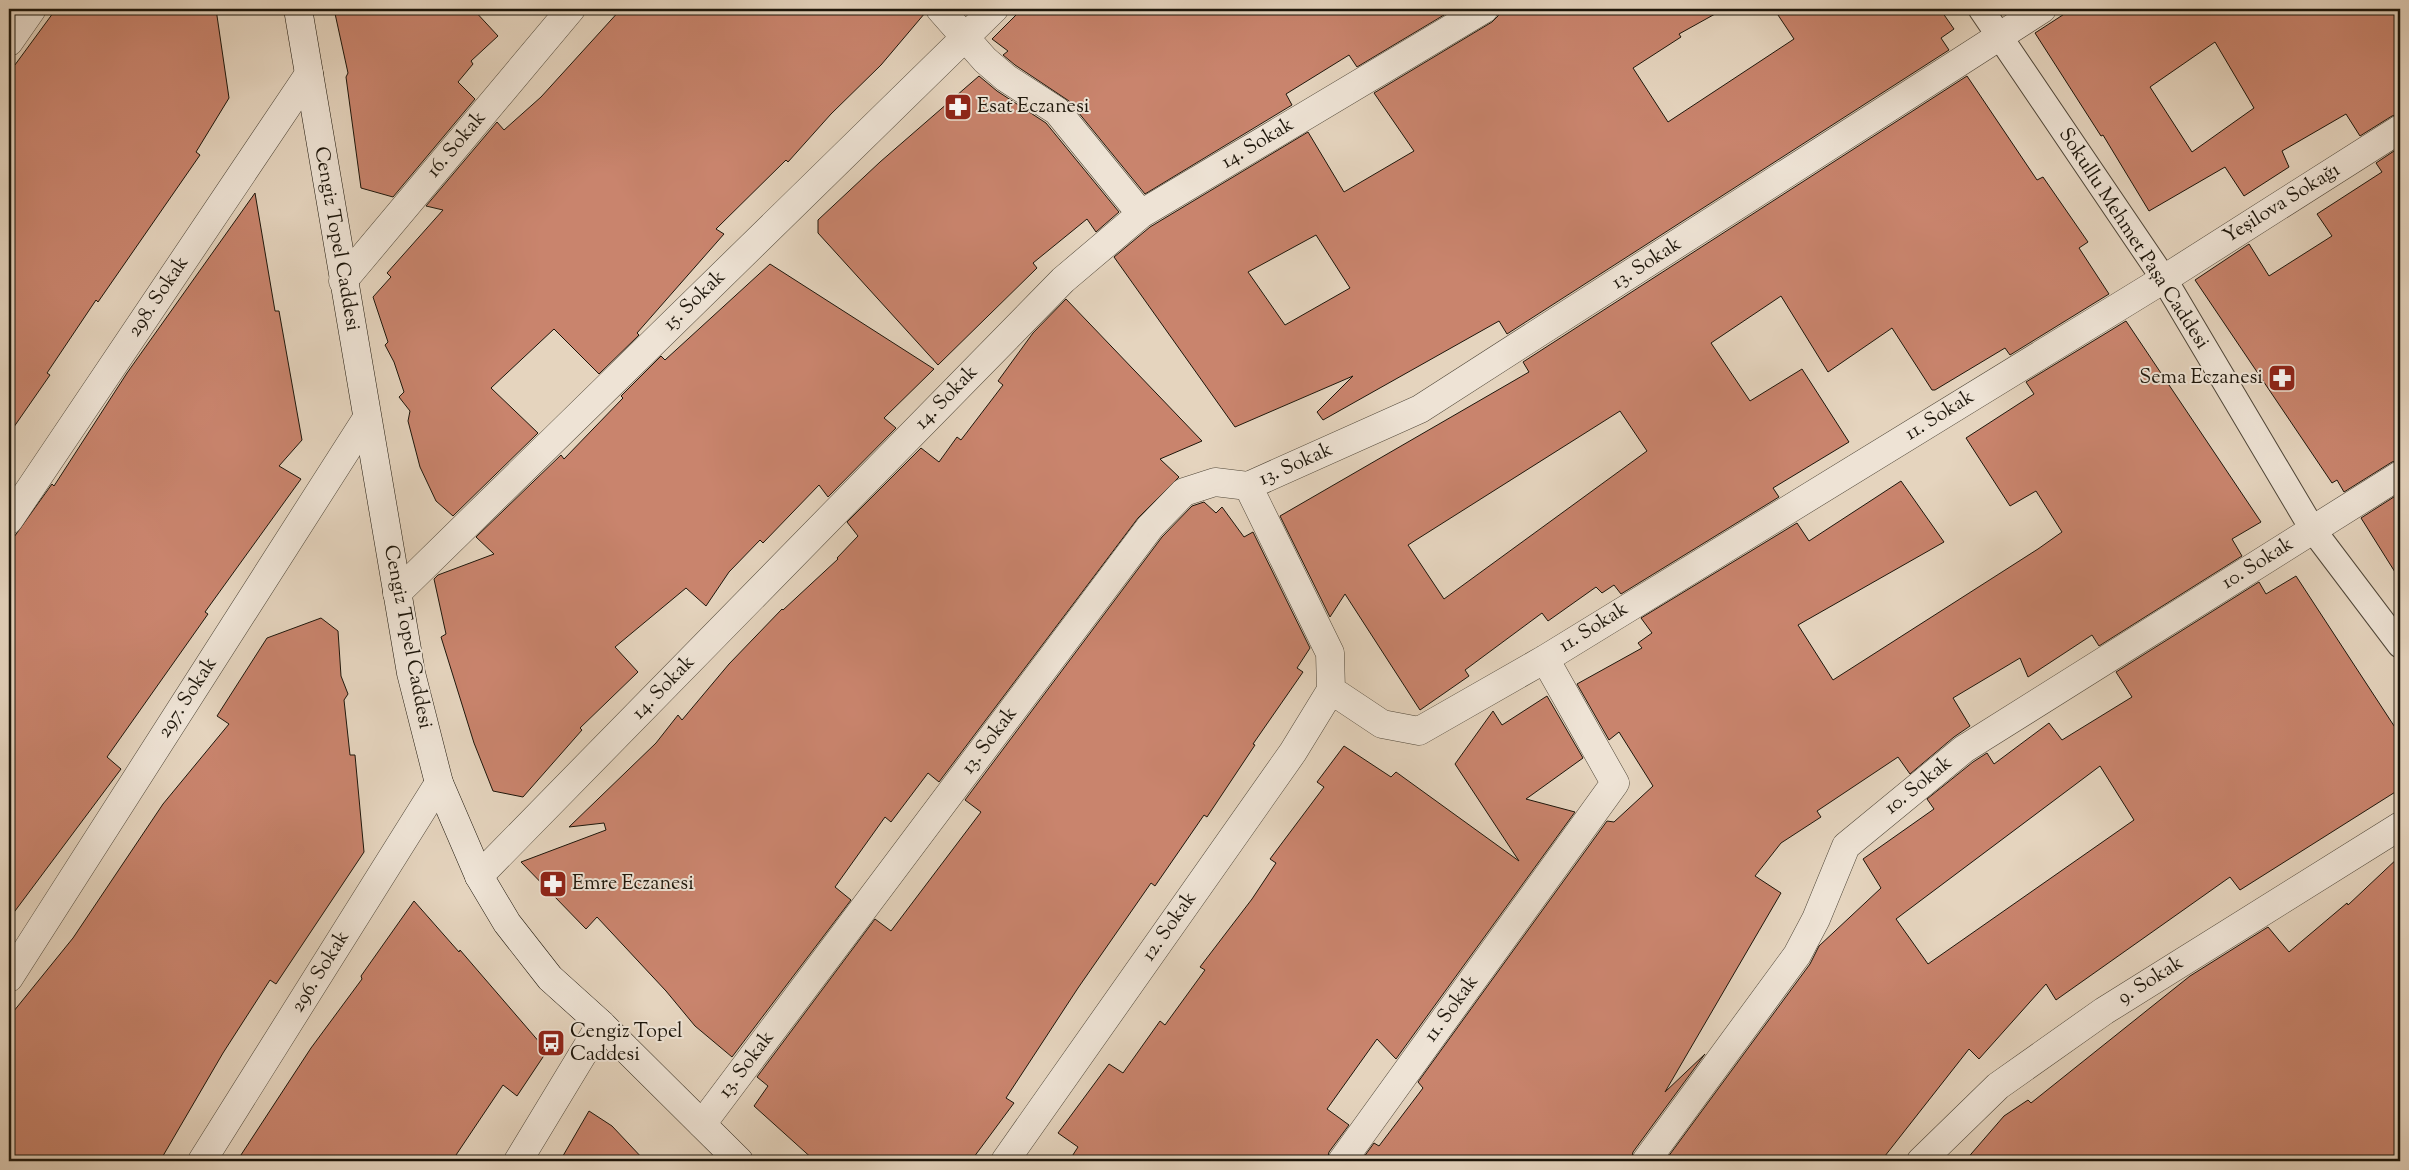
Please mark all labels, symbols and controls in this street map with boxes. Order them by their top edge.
pharmacy icon: Esat Eczanesi [943,92,973,122]
place label: Esat Eczanesi [977,93,1090,122]
street label: 16. Sokak [420,105,494,185]
street label: 14. Sokak [1216,111,1300,177]
street label: Sokullu Mehmet Paşa Caddesi [2050,123,2216,356]
street label: Cengiz Topel Caddesi [306,144,367,334]
street label: Yeşilova Sokağı [2218,156,2346,252]
street label: 13. Sokak [1606,231,1688,297]
street label: 298. Sokak [121,251,197,343]
street label: 15. Sokak [657,264,733,338]
street label: 14. Sokak [909,359,985,437]
pharmacy icon: Sema Eczanesi [2267,363,2297,393]
place label: Sema Eczanesi [2139,364,2263,393]
street label: 11. Sokak [1900,383,1980,449]
street label: 13. Sokak [1254,436,1338,494]
street label: 10. Sokak [2217,531,2300,597]
street label: Cengiz Topel Caddesi [375,543,439,732]
street label: 11. Sokak [1554,595,1634,661]
street label: 14. Sokak [626,649,702,727]
street label: 297. Sokak [151,652,225,744]
street label: 13. Sokak [955,701,1025,781]
street label: 10. Sokak [1879,750,1959,822]
pharmacy icon: Emre Eczanesi [538,869,568,899]
place label: Emre Eczanesi [572,870,694,899]
street label: 12. Sokak [1135,886,1205,968]
street label: 296. Sokak [284,925,358,1019]
street label: 9. Sokak [2112,949,2190,1013]
street label: 11. Sokak [1418,969,1486,1049]
place label: Cengiz Topel Caddesi [570,1018,683,1070]
street label: 13. Sokak [712,1025,782,1105]
bus stop icon: Cengiz Topel Caddesi [536,1028,566,1058]

